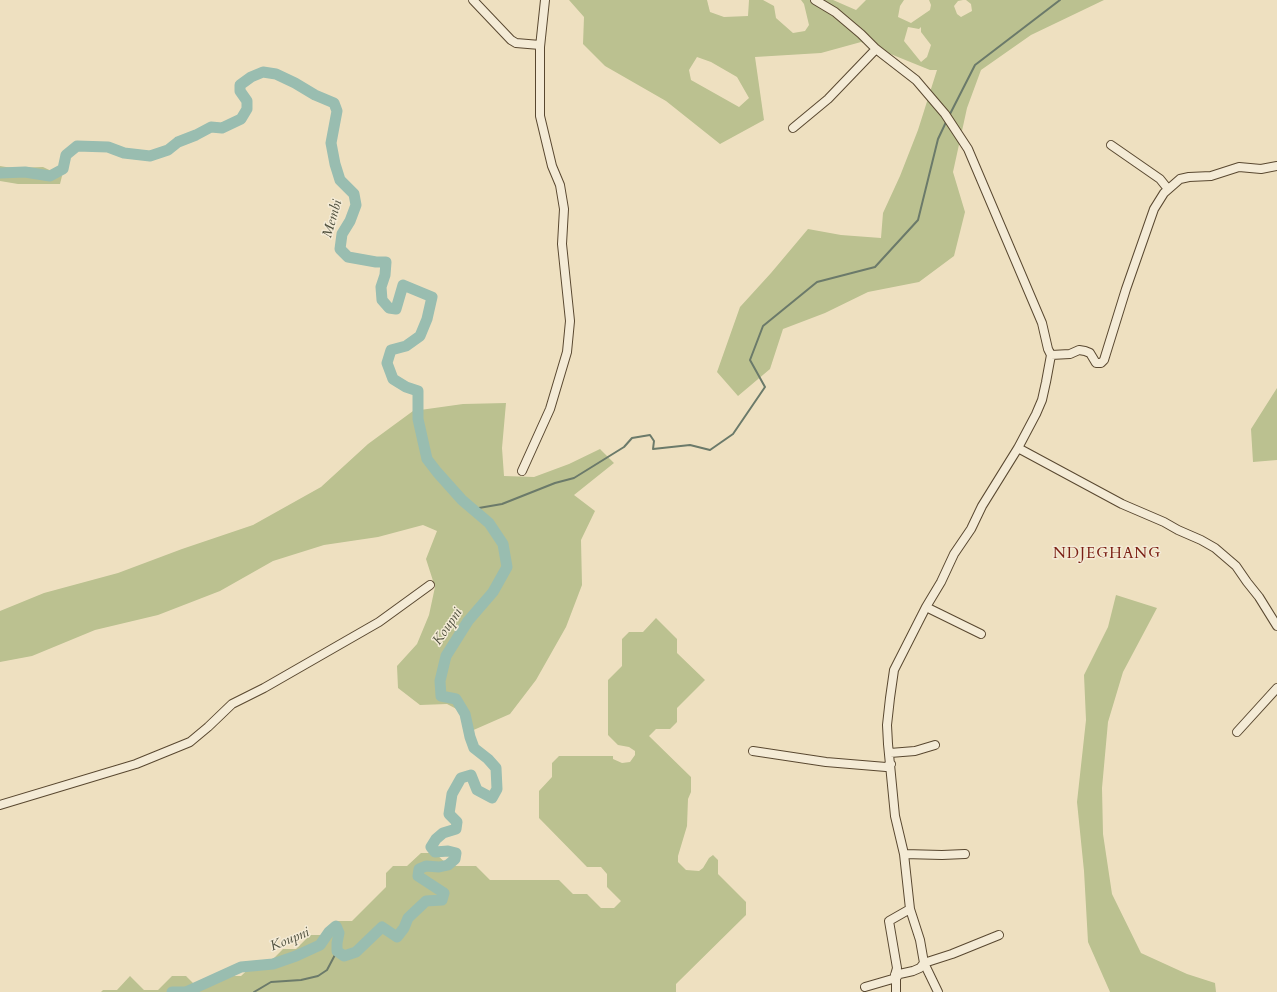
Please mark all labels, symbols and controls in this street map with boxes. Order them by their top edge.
water label: Membi [320,198,346,240]
district label: NDJEGHANG [1053,546,1161,564]
water label: Koupni [430,605,466,649]
water label: Koupni [268,925,312,955]

